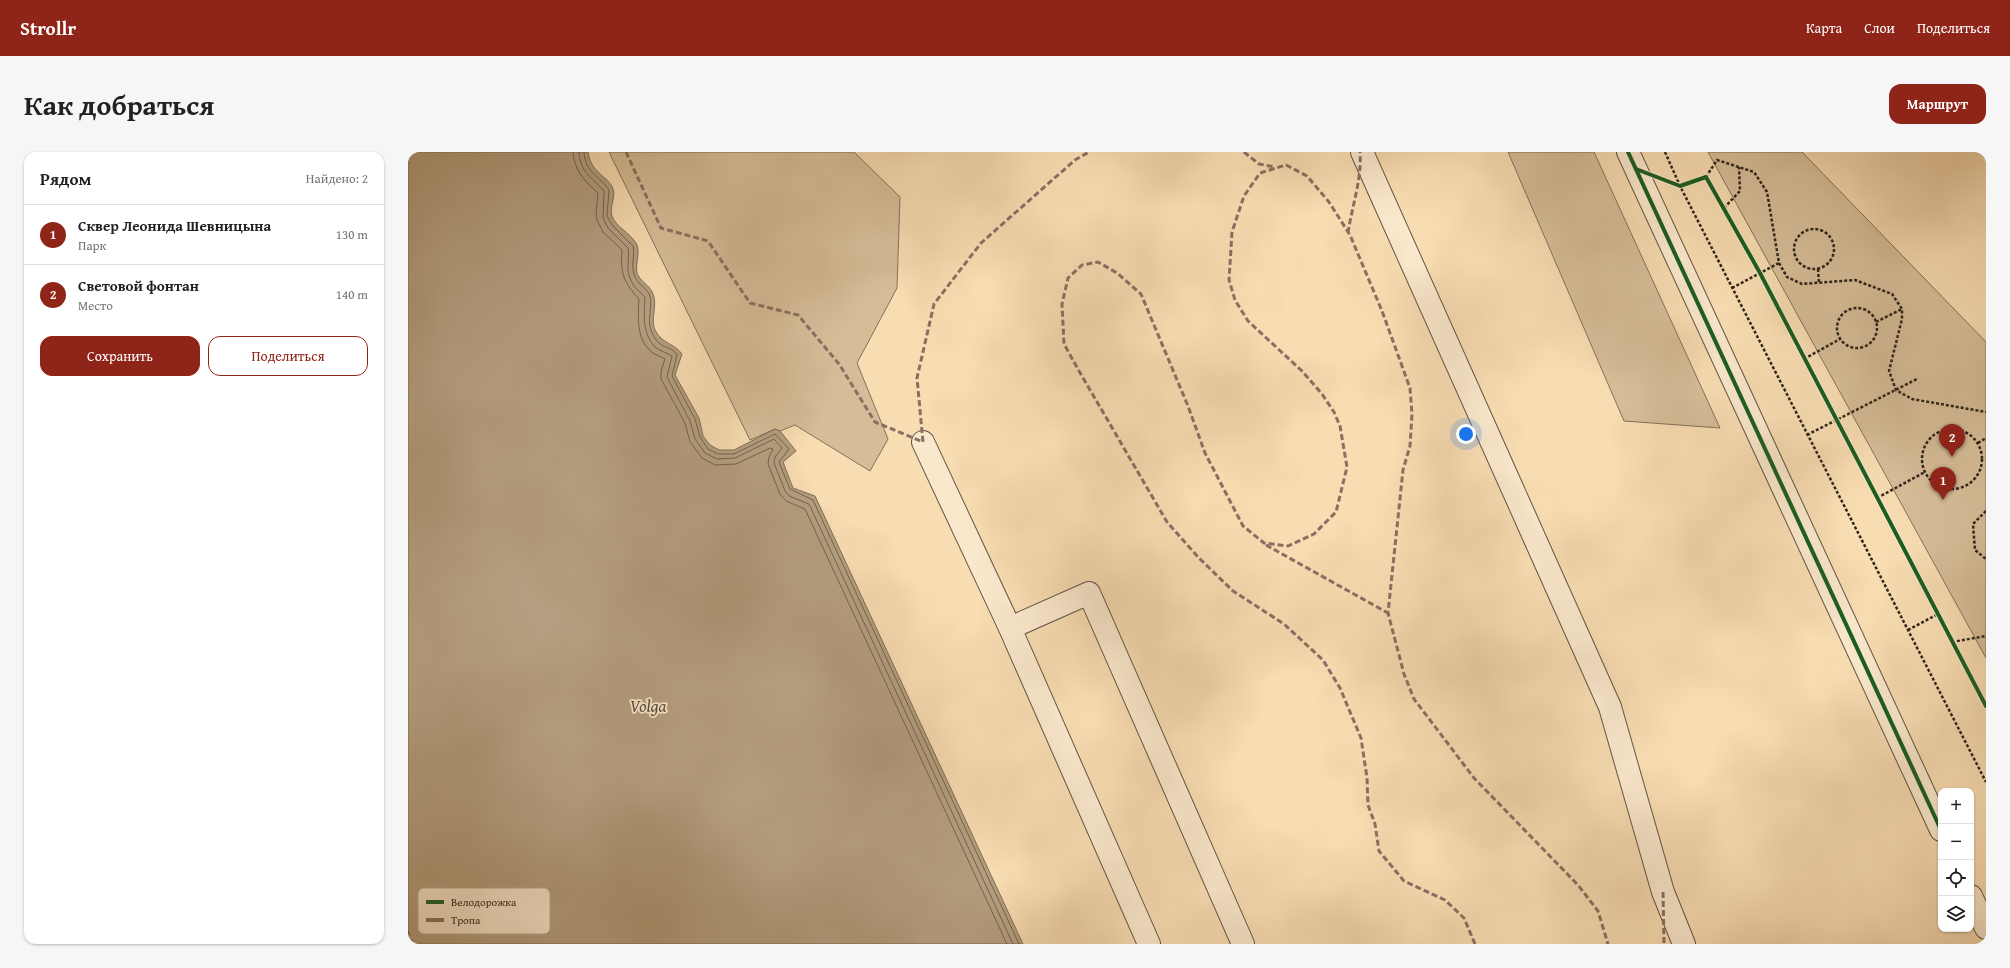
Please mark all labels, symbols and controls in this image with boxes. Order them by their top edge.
text: Strollr [20,14,76,42]
text: Карта [1806,18,1842,38]
text: Слои [1864,18,1895,38]
text: Поделиться [1917,18,1990,38]
text: Как добраться [24,84,214,125]
button: Маршрут [1889,84,1986,124]
text: Рядом [40,166,91,191]
text: Найдено: 2 [306,169,368,188]
text: Сквер Леонида Шевницына [78,215,271,236]
text: 1 [50,225,56,244]
text: 130 m [336,225,368,244]
text: Парк [78,236,106,255]
text: Световой фонтан [78,275,199,296]
text: 2 [50,285,56,304]
text: 140 m [336,285,368,304]
text: Место [78,296,113,315]
button: Сохранить [40,336,200,376]
button: Поделиться [208,336,368,376]
your location [1456,424,1476,444]
pin: 2 [1939,424,1965,457]
pin: 1 [1930,467,1956,500]
water label: Volga [630,693,666,718]
map controls [1938,788,1974,932]
button: + [1938,788,1974,824]
button: − [1938,824,1974,860]
button: locate [1938,860,1974,896]
legend [418,888,550,934]
text: Велодорожка [451,894,517,910]
button: layers [1938,896,1974,932]
text: Тропа [451,912,481,928]

